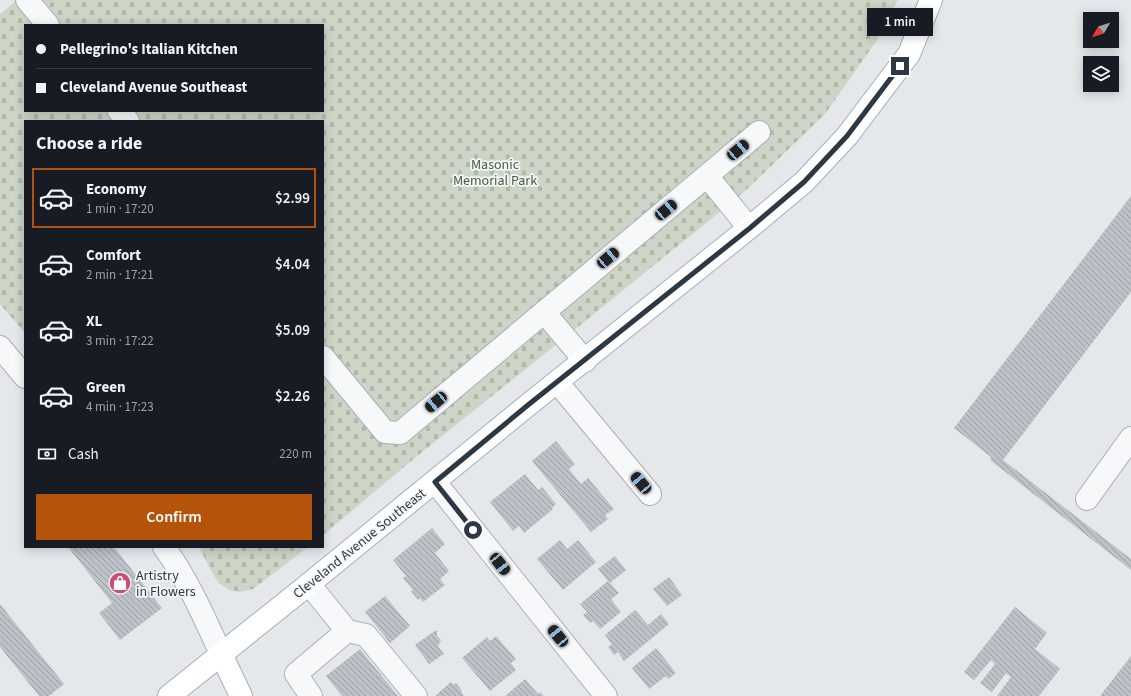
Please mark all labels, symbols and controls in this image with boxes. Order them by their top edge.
callout: 1 min [867,8,933,36]
north arrow [1083,12,1119,48]
map controls [1083,12,1119,92]
text: 1 min [885,13,915,31]
text: Pellegrino's Italian Kitchen [60,39,238,60]
button: layers [1083,56,1119,92]
route end [891,57,909,75]
text: Cleveland Avenue Southeast [60,77,247,98]
text: Choose a ride [36,131,142,156]
car [725,138,751,162]
park label: Masonic Memorial Park [453,155,537,191]
text: Economy [86,179,147,200]
icon: car [38,180,74,216]
text: $2.99 [275,188,310,209]
car [653,198,679,222]
text: 1 min · 17:20 [86,200,154,218]
text: Comfort [86,245,141,266]
icon: car [38,246,74,282]
car [595,246,621,270]
text: $4.04 [275,254,310,275]
text: 2 min · 17:21 [86,266,154,284]
text: XL [86,311,102,332]
icon: car [38,312,74,348]
text: $5.09 [275,320,310,341]
text: 3 min · 17:22 [86,332,154,350]
text: Green [86,377,126,398]
icon: car [38,378,74,414]
text: $2.26 [275,386,310,407]
car [423,390,449,414]
text: 4 min · 17:23 [86,398,154,416]
icon: cash [36,443,58,465]
text: Cash [68,444,99,465]
text: 220 m [279,445,312,463]
car [629,470,653,496]
street label: Cleveland Avenue Southeast [289,484,431,604]
button: Confirm [36,494,312,540]
route start [464,521,482,539]
car [488,551,512,577]
place label: Artistry in Flowers [136,566,196,602]
shop icon: Artistry in Flowers [107,570,133,596]
car [546,623,570,649]

